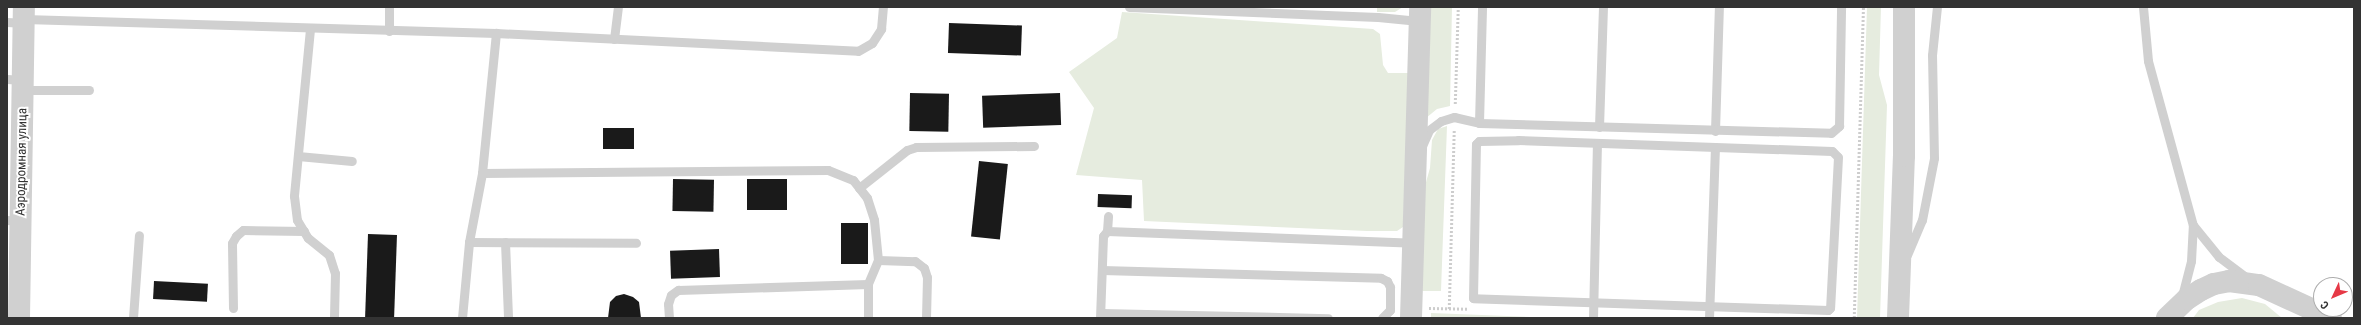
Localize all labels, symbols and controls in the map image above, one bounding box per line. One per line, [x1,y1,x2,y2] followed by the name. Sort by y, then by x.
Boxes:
[13,108,31,216] street label: Аэродромная улица
[2313,277,2353,317] north arrow
[2318,298,2332,312] text: С

